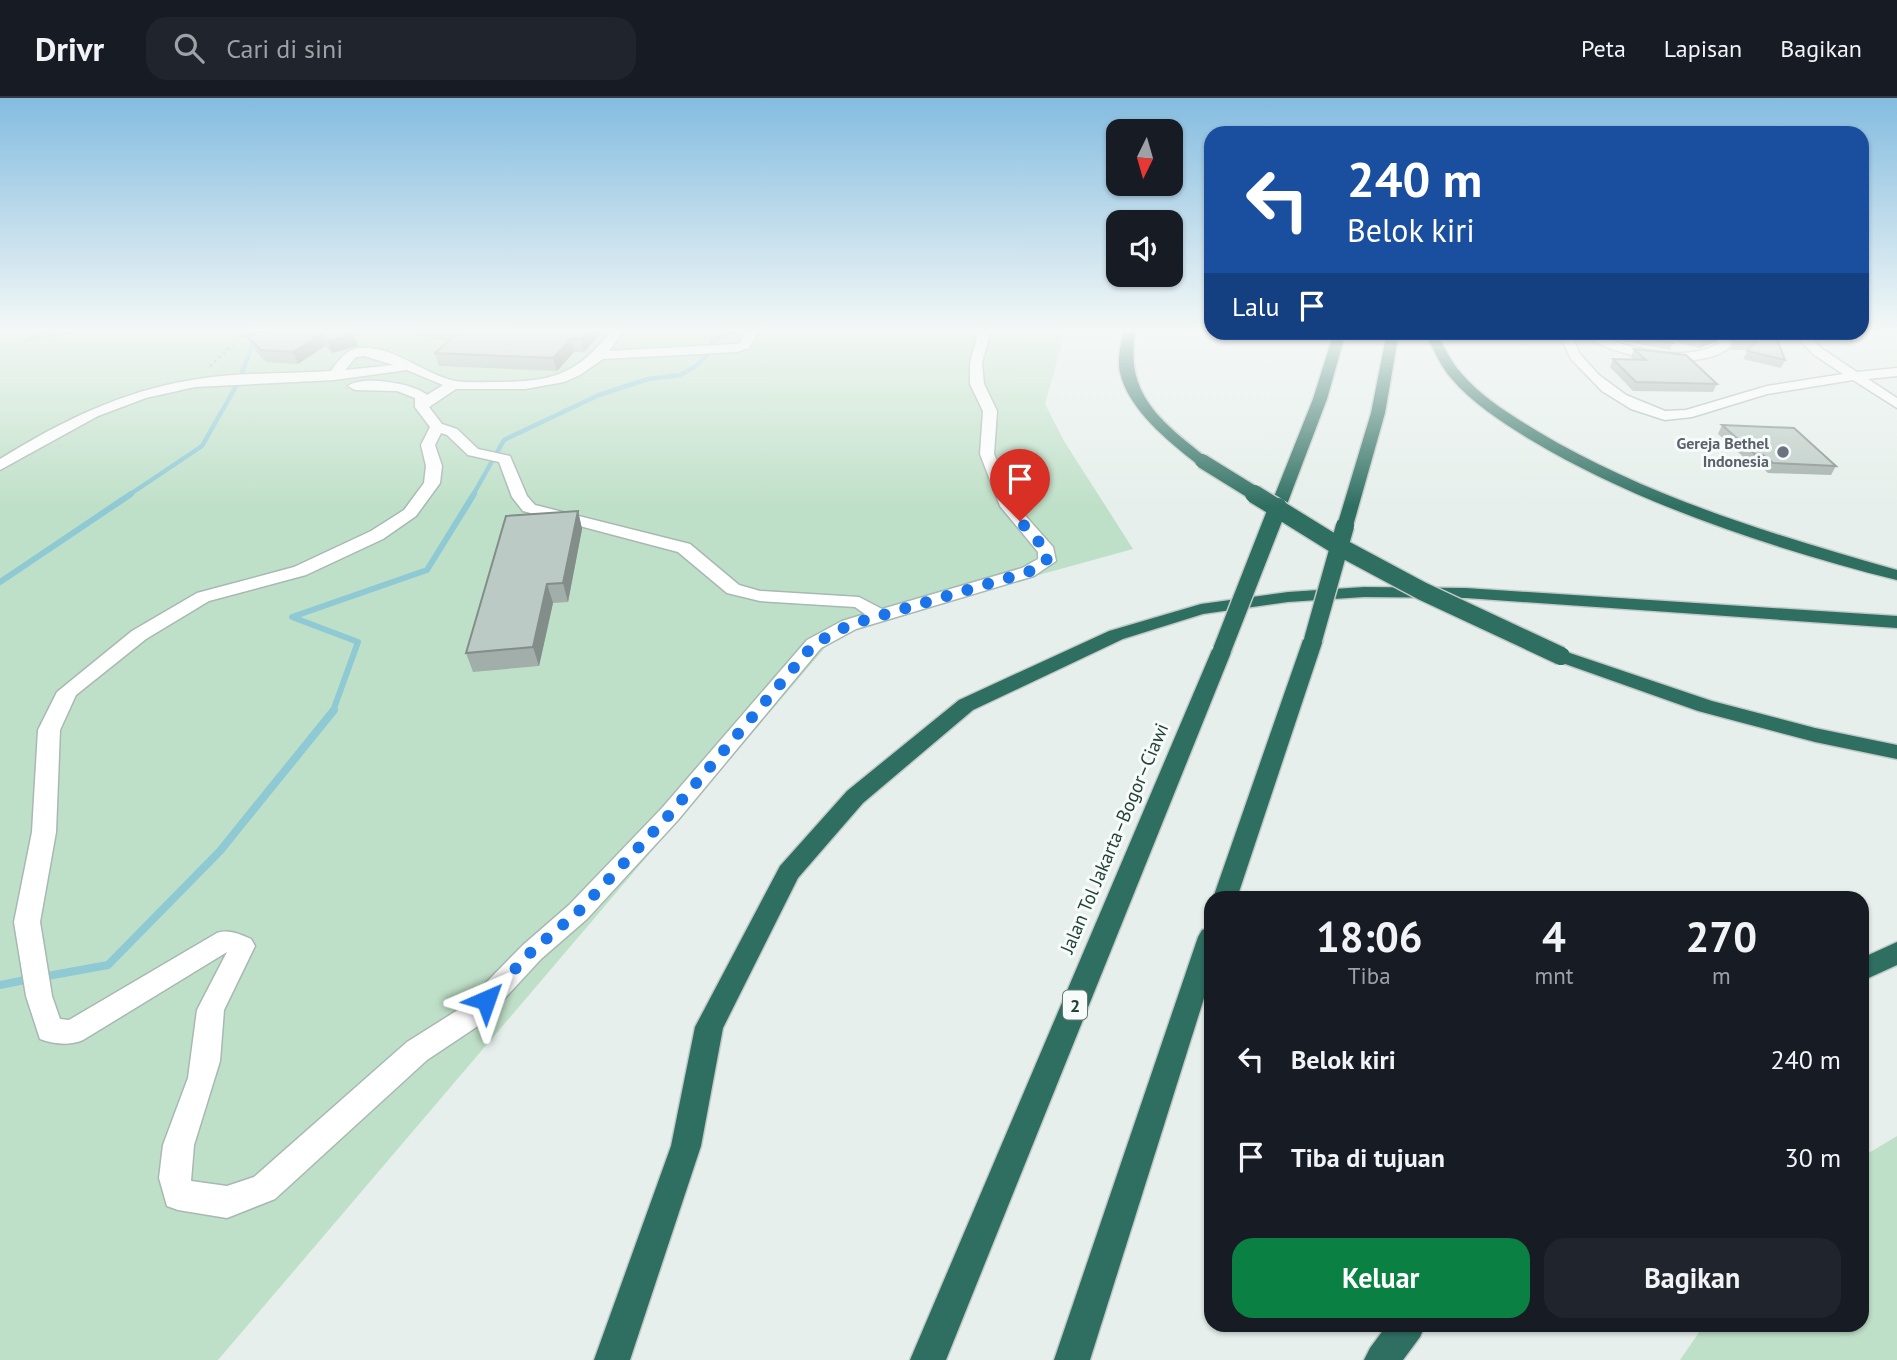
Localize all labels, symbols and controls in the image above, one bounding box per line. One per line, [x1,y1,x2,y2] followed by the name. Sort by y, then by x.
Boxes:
[146,17,636,80] search box
[35,27,104,70] text: Drivr
[170,29,208,67] icon: search
[226,32,343,65] text: Cari di sini
[1581,33,1626,64] text: Peta
[1664,33,1742,64] text: Lapisan
[1780,33,1862,64] text: Bagikan
[1106,119,1183,196] north arrow
[1106,119,1183,287] map controls
[1347,147,1482,211] text: 240 m
[1232,154,1323,245] icon: left
[1347,209,1475,251] text: Belok kiri
[1106,210,1183,287] button: sound
[1293,287,1331,325] icon: arrive
[1232,290,1279,323] text: Lalu
[1676,433,1769,471] place label: Gereja Bethel Indonesia
[1775,444,1791,460] marker: Gereja Bethel Indonesia
[990,449,1050,521] pin
[1001,460,1039,498] icon: arrive
[1054,719,1173,958] street label: Jalan Tol Jakarta–Bogor–Ciawi
[1316,909,1423,964] text: 18:06
[1542,909,1566,964] text: 4
[1686,909,1757,964] text: 270
[1348,961,1391,990] text: Tiba
[1535,961,1574,990] text: mnt
[1712,961,1731,990] text: m
[449,963,523,1037] position arrow
[1063,991,1087,1020] road number: 2
[1232,1040,1270,1078] icon: left
[1291,1043,1396,1076] text: Belok kiri
[1770,1043,1841,1076] text: 240 m
[1232,1138,1270,1176] icon: arrive
[1291,1141,1445,1174] text: Tiba di tujuan
[1785,1141,1841,1174] text: 30 m
[1232,1238,1530,1318] button: Keluar
[1544,1238,1841,1318] button: Bagikan

